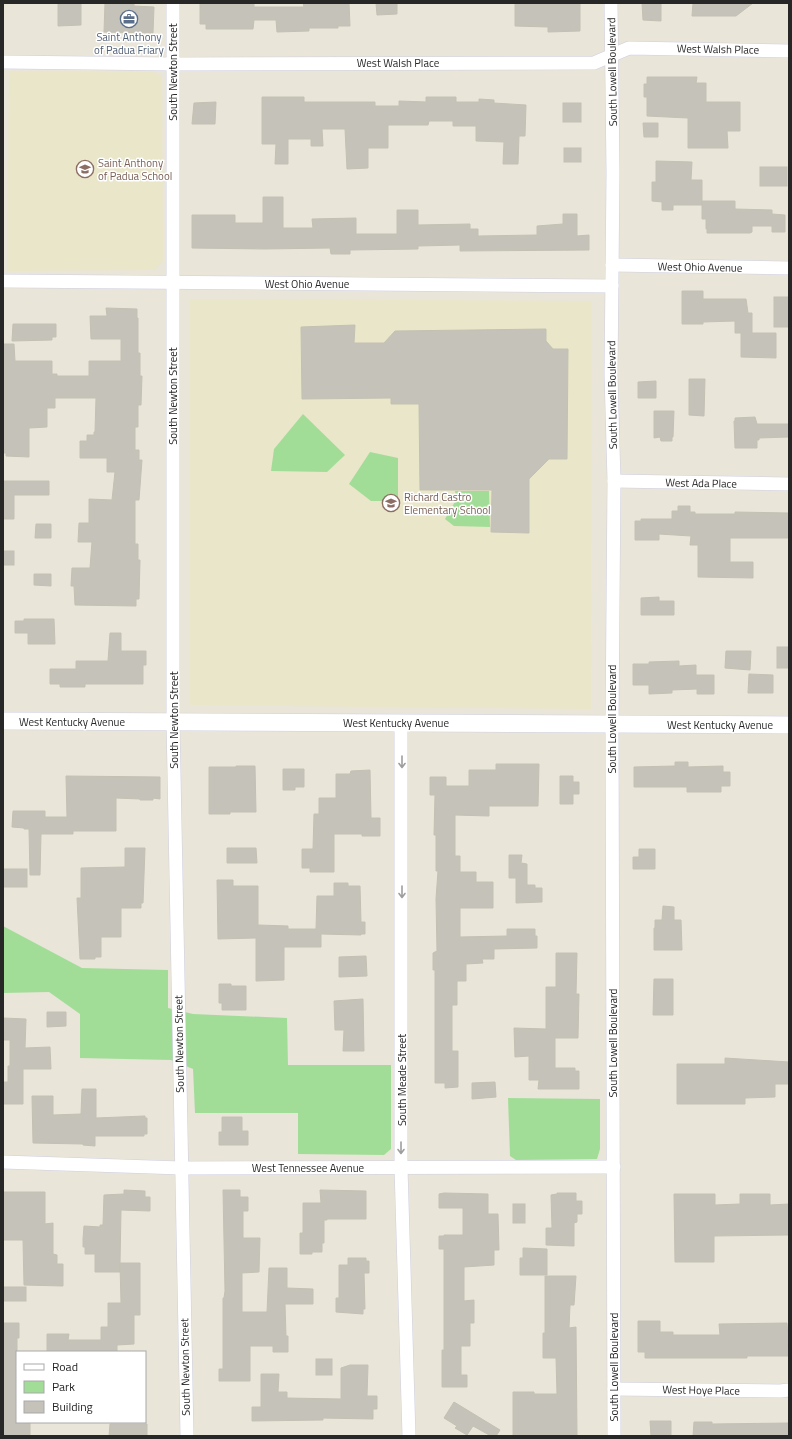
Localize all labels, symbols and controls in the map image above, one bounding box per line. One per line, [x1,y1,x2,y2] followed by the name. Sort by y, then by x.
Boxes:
[119,9,139,29] office icon: Saint Anthony of Padua Friary
[603,17,621,127] street label: South Lowell Boulevard
[165,23,181,121] street label: South Newton Street
[94,29,165,58] place label: Saint Anthony of Padua Friary
[677,40,760,58] street label: West Walsh Place
[357,55,440,71] street label: West Walsh Place
[98,155,172,184] place label: Saint Anthony of Padua School
[75,159,95,179] school or university icon: Saint Anthony of Padua School
[658,258,743,276] street label: West Ohio Avenue
[265,276,350,292] street label: West Ohio Avenue
[603,340,621,450] street label: South Lowell Boulevard
[165,347,181,445] street label: South Newton Street
[665,474,737,492] street label: West Ada Place
[404,489,491,518] place label: Richard Castro Elementary School
[381,493,401,513] school or university icon: Richard Castro Elementary School
[604,664,620,773] street label: South Lowell Boulevard
[166,671,182,769] street label: South Newton Street
[19,714,125,730] street label: West Kentucky Avenue
[343,715,449,731] street label: West Kentucky Avenue
[667,717,773,733] street label: West Kentucky Avenue
[398,755,406,768] one-way arrow
[398,885,406,898] one-way arrow
[605,988,621,1097] street label: South Lowell Boulevard
[170,995,188,1093] street label: South Newton Street
[394,1034,410,1126] street label: South Meade Street
[397,1141,405,1154] one-way arrow
[252,1160,365,1176] street label: West Tennessee Avenue
[606,1312,622,1421] street label: South Lowell Boulevard
[176,1318,194,1416] street label: South Newton Street
[16,1351,146,1423] legend
[52,1357,78,1376] text: Road
[52,1377,75,1396] text: Park
[662,1381,740,1399] street label: West Hoye Place
[52,1397,93,1416] text: Building

